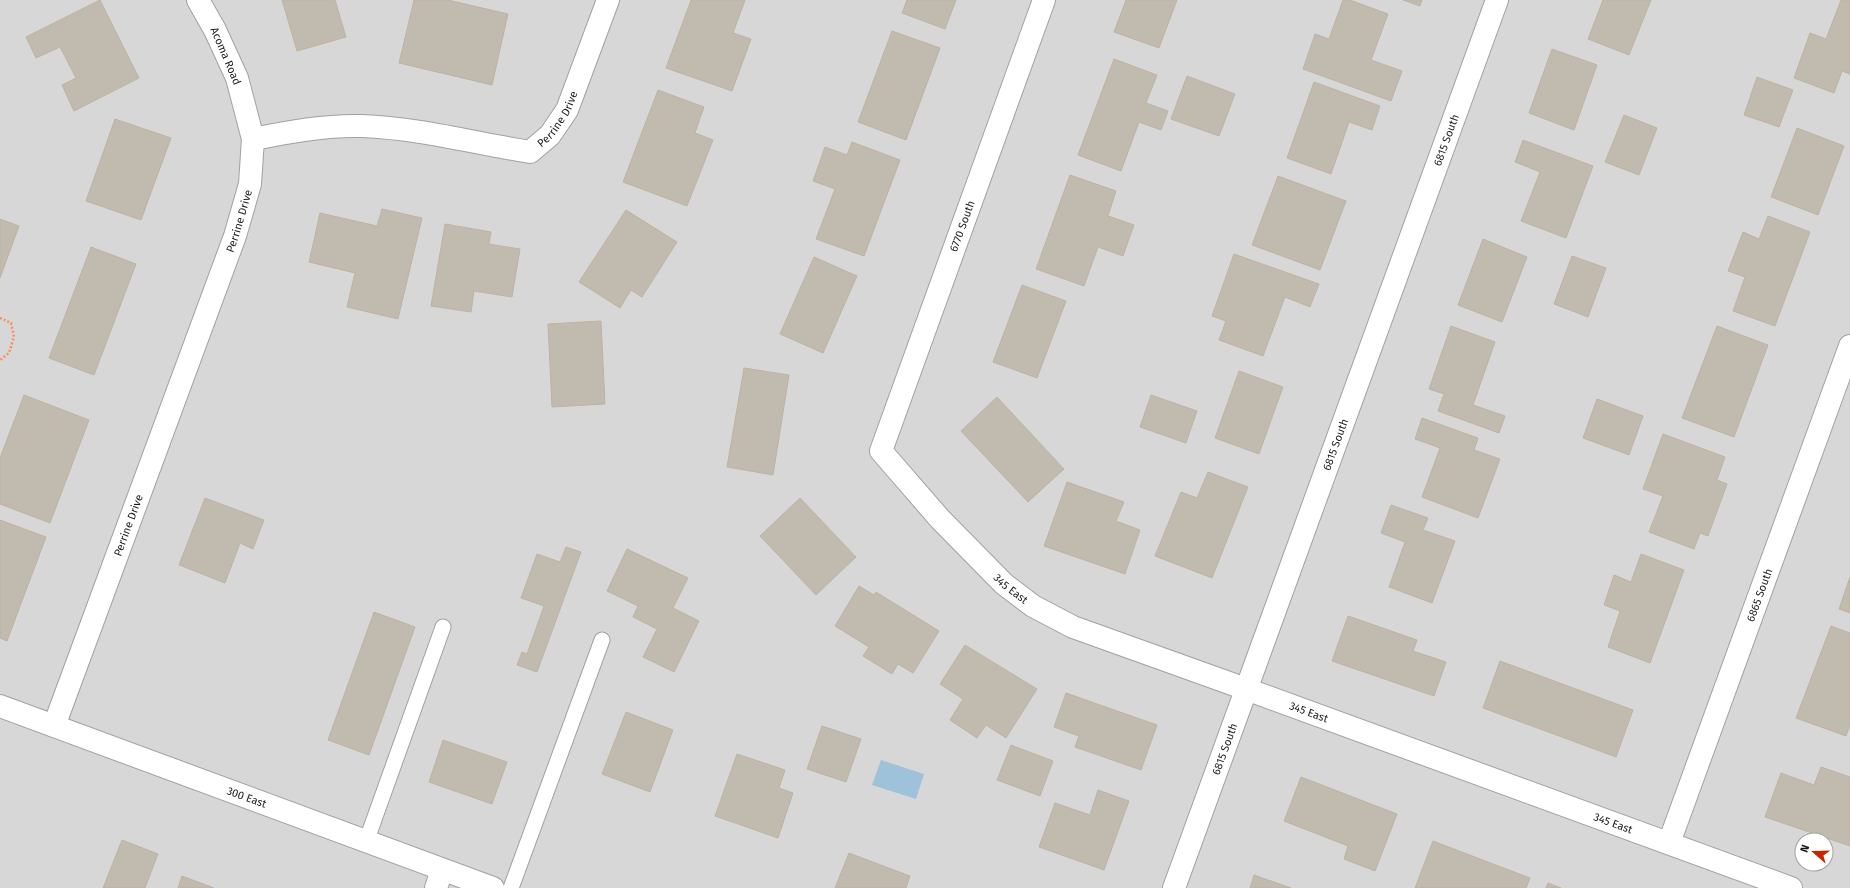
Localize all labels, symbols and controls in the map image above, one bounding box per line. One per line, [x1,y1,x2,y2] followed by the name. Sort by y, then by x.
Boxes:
[208,25,244,87] street label: Acoma Road
[535,89,580,150] street label: Perrine Drive
[1431,112,1462,168] street label: 6815 South
[224,188,255,254] street label: Perrine Drive
[947,199,978,254] street label: 6770 South
[1320,417,1351,472] street label: 6815 South
[111,493,146,558] street label: Perrine Drive
[1744,567,1775,623] street label: 6865 South
[991,571,1030,607] street label: 345 East
[1287,699,1330,725] street label: 345 East
[1210,721,1240,777] street label: 6815 South
[225,784,268,811] street label: 300 East
[1592,810,1634,837] street label: 345 East
[1794,832,1834,872] north arrow
[1798,843,1812,854] text: N

